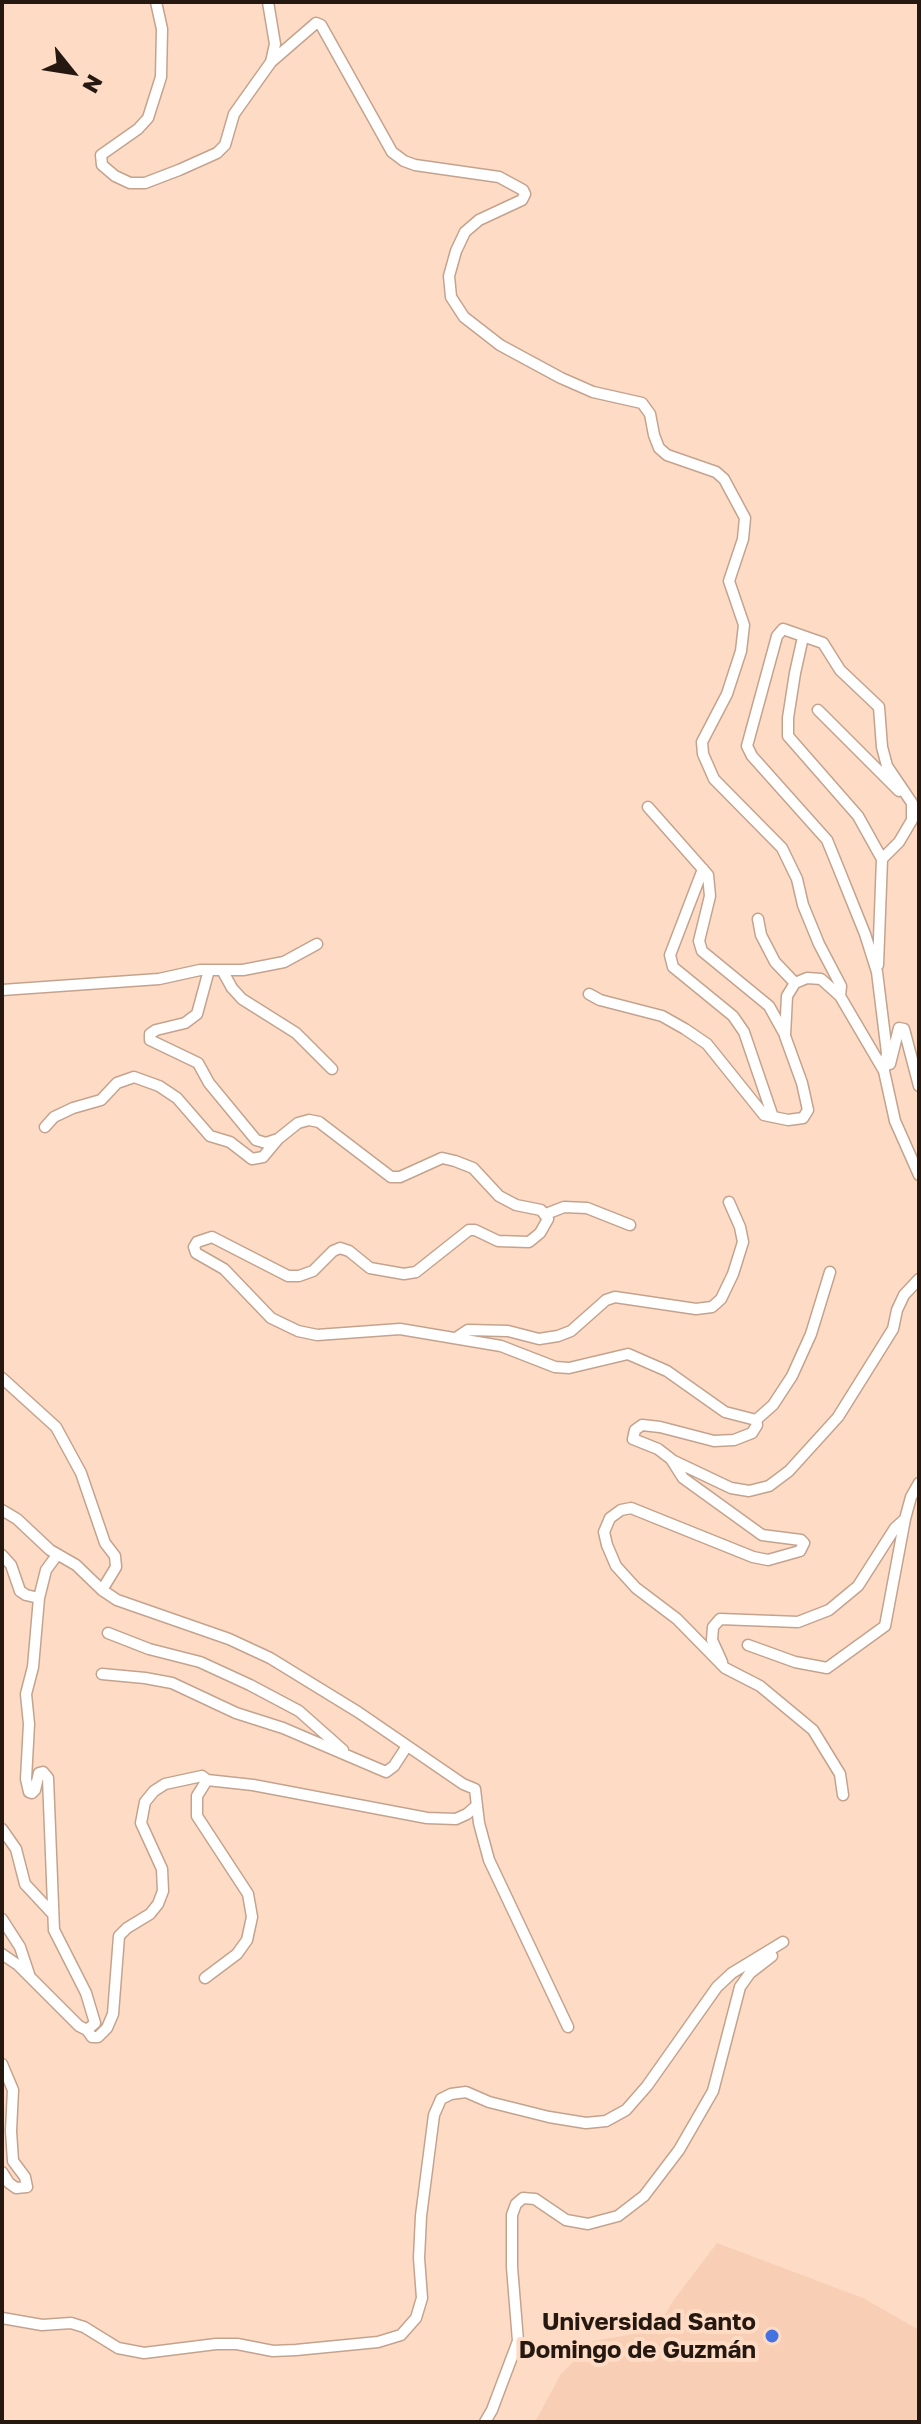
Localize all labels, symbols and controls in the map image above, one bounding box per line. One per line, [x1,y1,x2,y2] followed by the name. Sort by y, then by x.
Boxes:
[32,32,112,112] north arrow
[77,70,109,98] text: N
[519,2308,756,2364] place label: Universidad Santo Domingo de Guzmán
[763,2327,781,2345] marker: Universidad Santo Domingo de Guzmán

